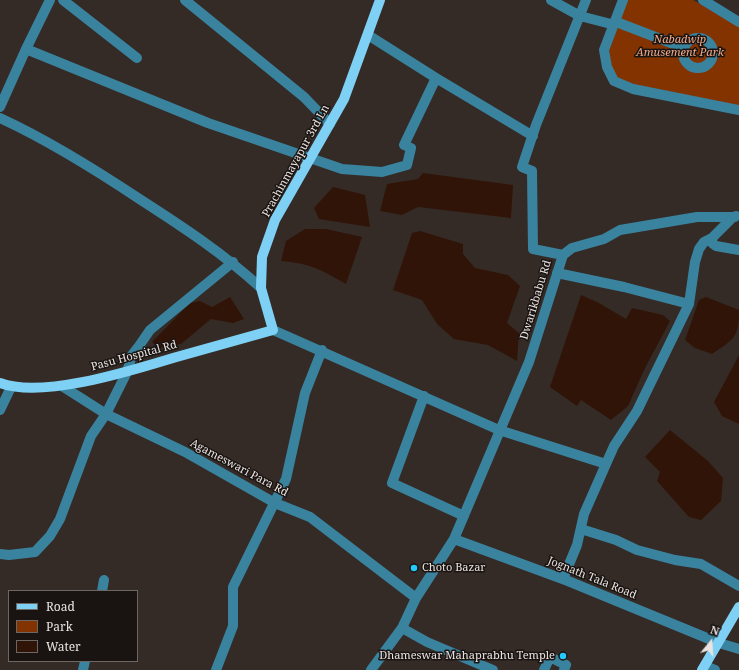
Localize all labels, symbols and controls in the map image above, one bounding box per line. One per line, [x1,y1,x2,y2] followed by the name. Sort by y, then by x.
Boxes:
[636,33,724,59] park label: Nabadwip Amusement Park
[260,103,332,219] street label: Prachinmayapur 3rd Ln
[518,259,554,341] street label: Dwarikbabu Rd
[90,338,178,374] street label: Pasu Hospital Rd
[188,437,290,499] street label: Agameswari Para Rd
[546,554,638,602] street label: Jognath Tala Road
[422,561,486,575] place label: Choto Bazar
[409,563,419,573] marker: Choto Bazar
[8,590,138,662] legend
[46,598,75,615] text: Road
[46,618,73,635] text: Park
[691,622,731,662] north arrow
[708,622,721,639] text: N
[46,638,81,655] text: Water
[379,649,555,663] place label: Dhameswar Mahaprabhu Temple
[558,651,568,661] marker: Dhameswar Mahaprabhu Temple

